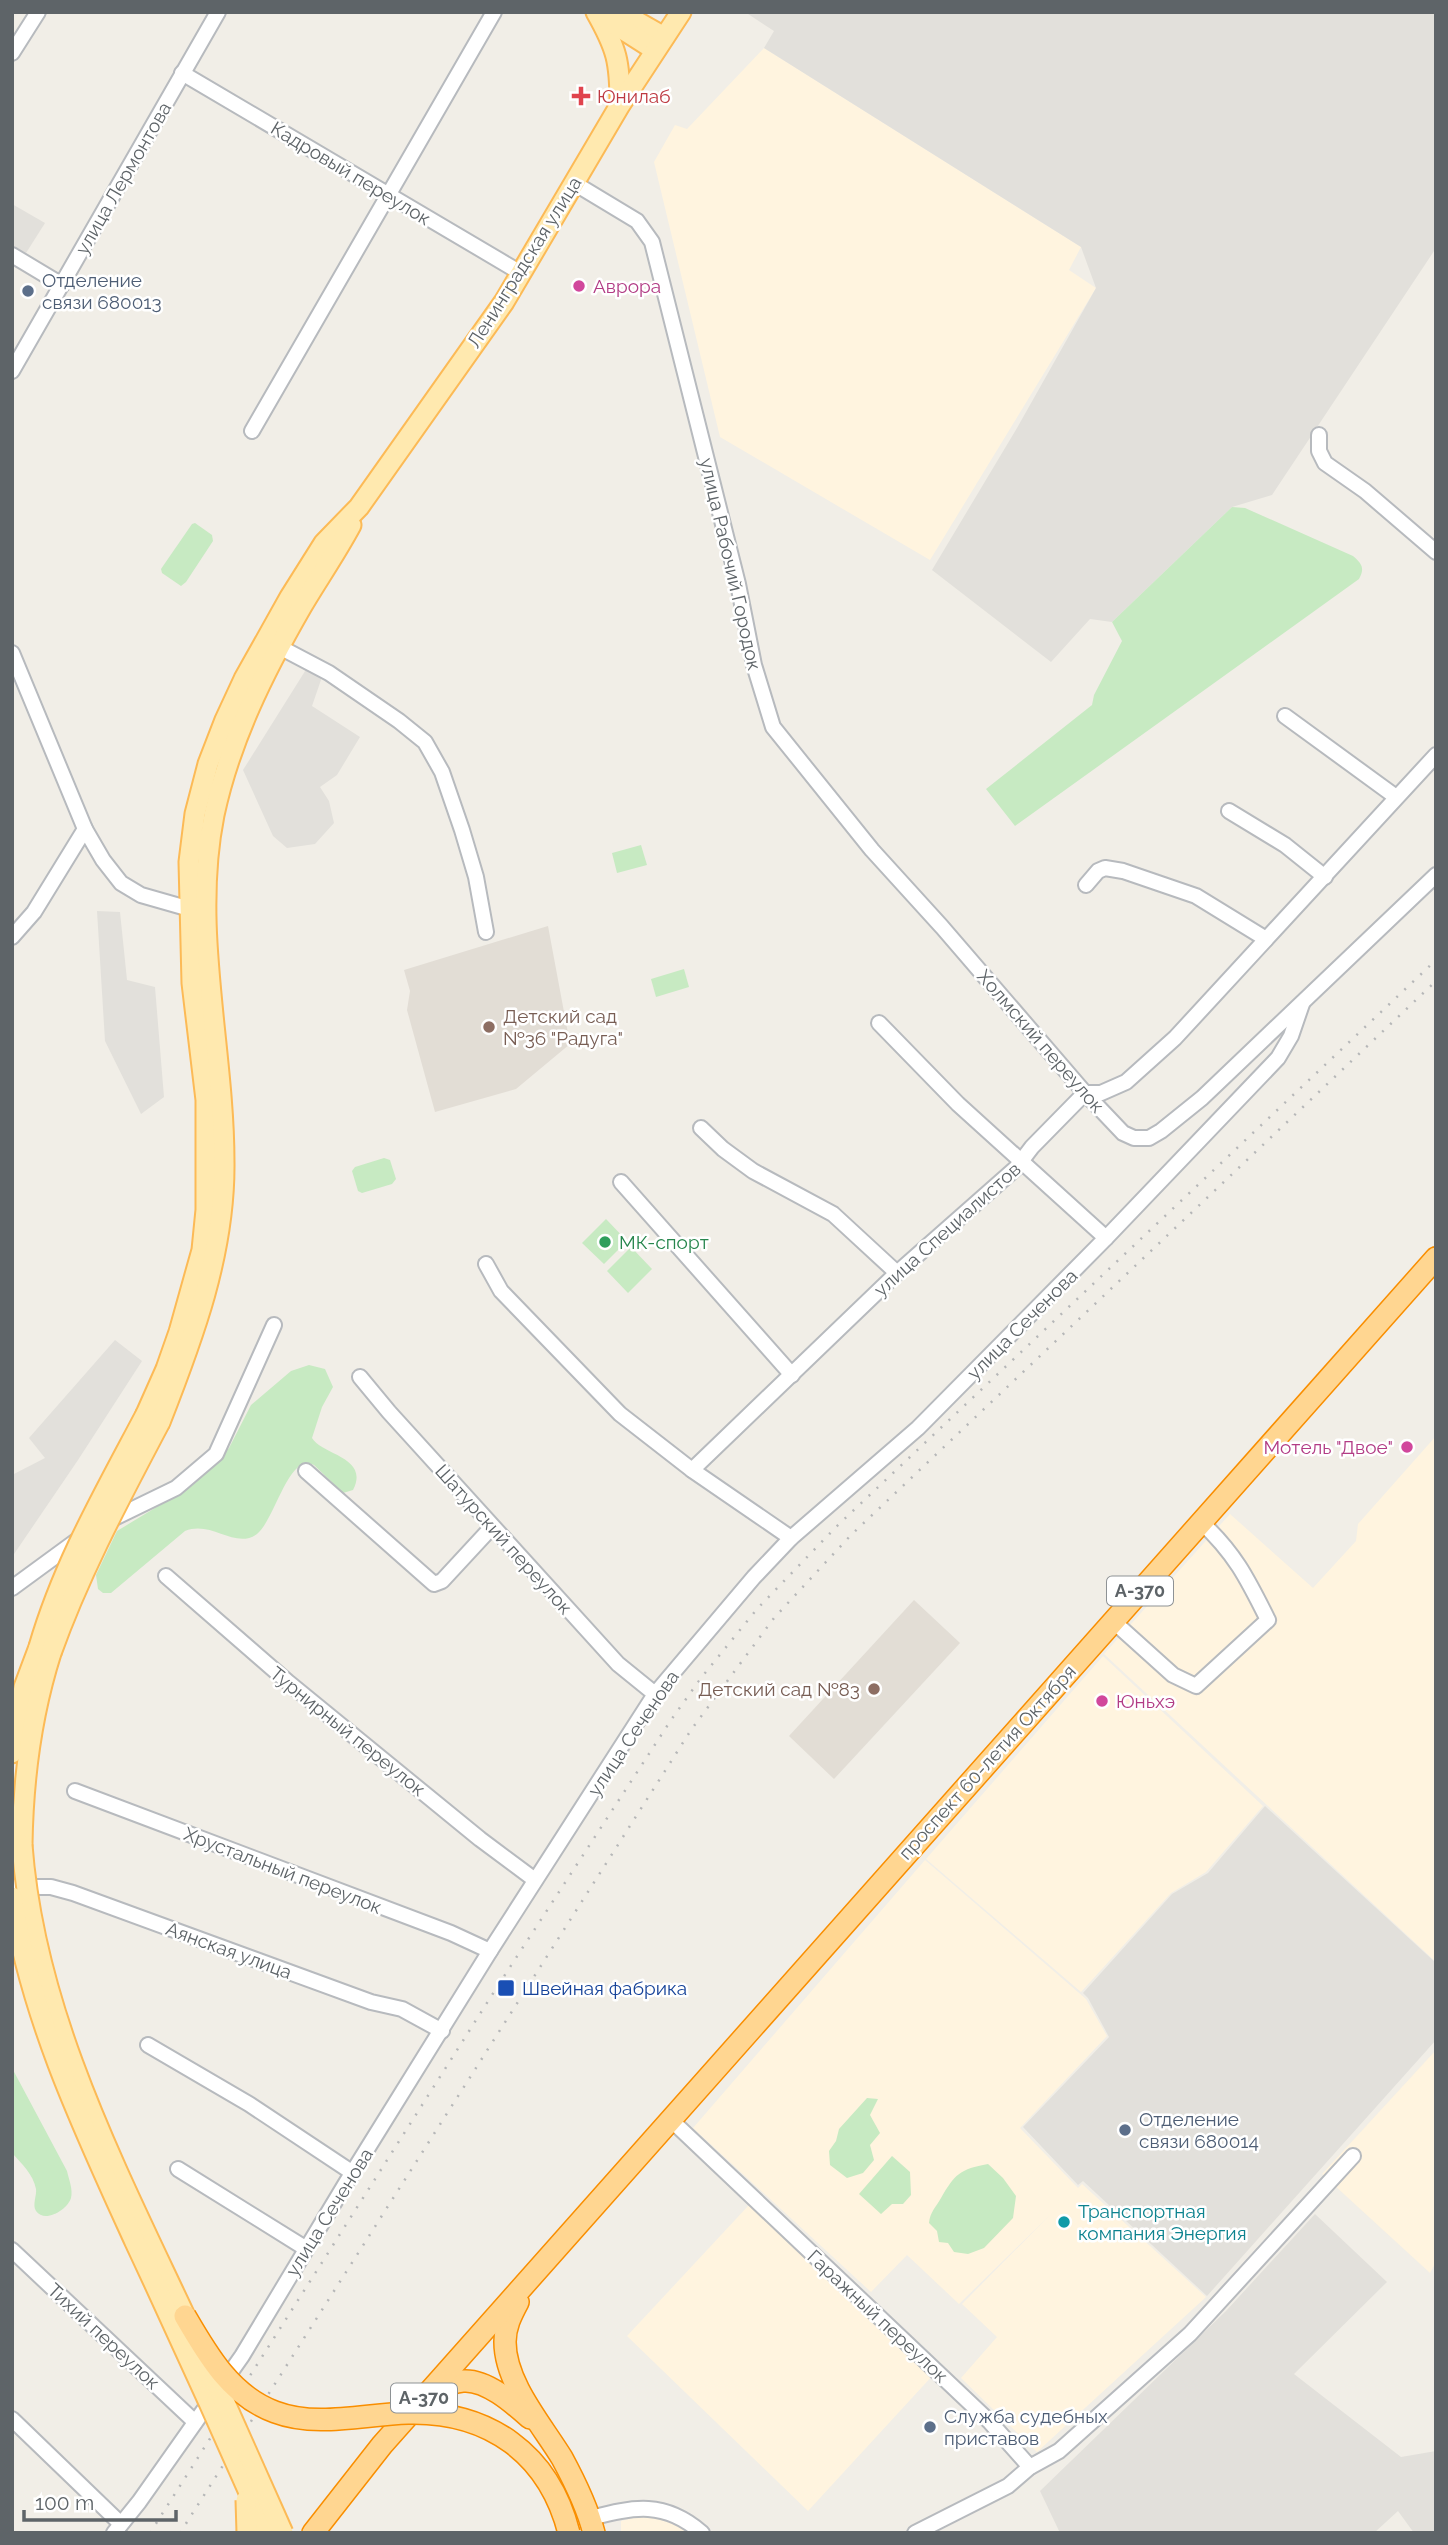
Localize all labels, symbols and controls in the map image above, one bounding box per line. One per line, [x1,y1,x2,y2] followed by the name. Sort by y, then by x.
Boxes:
[597,85,671,107] place label: Юнилаб
[571,86,591,106] marker: Юнилаб
[71,98,175,258] street label: улица Лермонтова
[267,117,435,229] street label: Кадровый переулок
[462,172,586,352] street label: Ленинградская улица
[42,269,162,313] place label: Отделение связи 680013
[593,275,661,297] place label: Аврора
[571,278,587,294] marker: Аврора
[20,283,36,299] marker: Отделение связи 680013
[696,456,766,672] street label: улица Рабочий Городок
[973,965,1109,1117] street label: Холмский переулок
[503,1005,623,1049] place label: Детский сад №36 "Радуга"
[481,1019,497,1035] marker: Детский сад №36 "Радуга"
[869,1157,1025,1301] street label: улица Специалистов
[619,1231,709,1253] place label: МК-спорт
[597,1234,613,1250] marker: МК-спорт
[962,1264,1082,1384] street label: улица Сеченова
[1264,1436,1393,1458] place label: Мотель "Двое"
[1399,1439,1415,1455] marker: Мотель "Двое"
[431,1460,577,1618] street label: Шатурский переулок
[1107,1576,1173,1606] road number: А-370
[894,1660,1080,1864] street label: проспект 60-летия Октября
[266,1662,430,1800] street label: Турнирный переулок
[583,1666,683,1800] street label: улица Сеченова
[698,1678,860,1700] place label: Детский сад №83
[866,1681,882,1697] marker: Детский сад №83
[1116,1690,1175,1712] place label: Юньхэ
[1094,1693,1110,1709] marker: Юньхэ
[181,1822,385,1918] street label: Хрустальный переулок
[163,1917,295,1983] street label: Аянская улица
[522,1977,687,1999] place label: Швейная фабрика
[496,1978,516,1998] marker: Швейная фабрика
[1139,2108,1259,2152] place label: Отделение связи 680014
[1117,2122,1133,2138] marker: Отделение связи 680014
[281,2144,377,2280] street label: улица Сеченова
[1078,2200,1246,2244] place label: Транспортная компания Энергия
[1056,2214,1072,2230] marker: Транспортная компания Энергия
[803,2245,953,2387] street label: Гаражный переулок
[43,2279,165,2394] street label: Тихий переулок
[391,2384,457,2412] road number: А-370
[944,2405,1108,2449] place label: Служба судебных приставов
[922,2419,938,2435] marker: Служба судебных приставов
[24,2478,177,2522] scale bar
[35,2490,94,2515] text: 100 m

